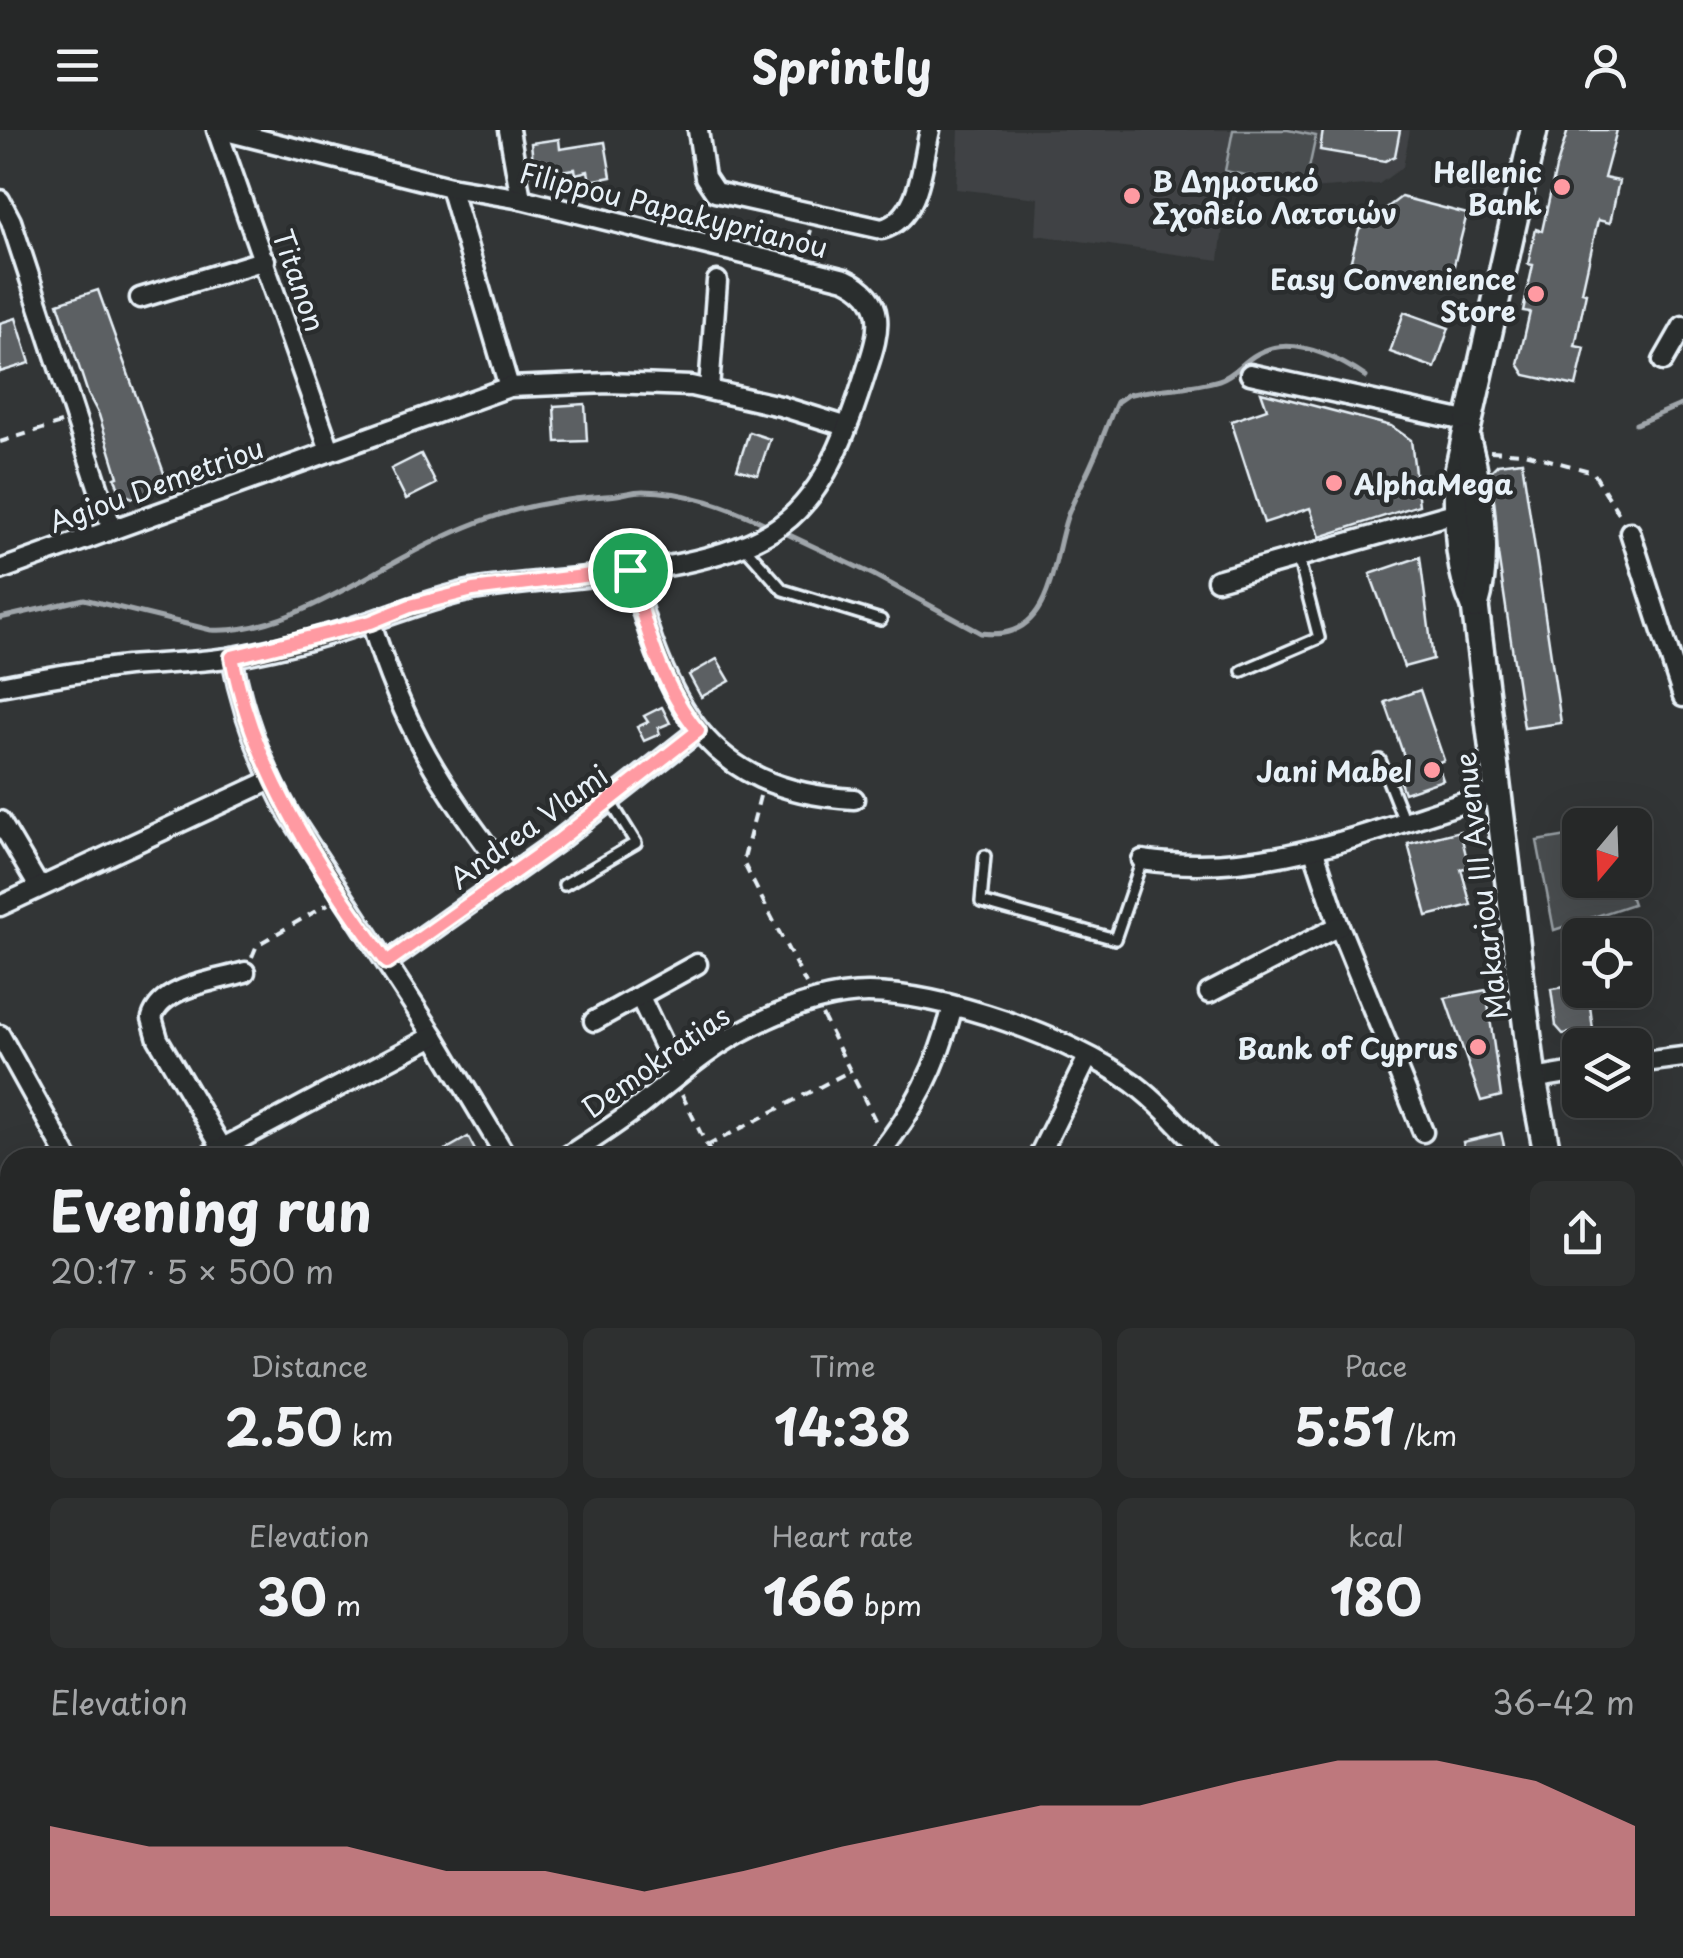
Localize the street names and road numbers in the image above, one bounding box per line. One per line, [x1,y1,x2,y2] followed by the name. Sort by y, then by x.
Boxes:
[515,150,833,268] street label: Filippou Papakyprianou
[262,223,338,337] street label: Titanon
[43,425,269,543] street label: Agiou Demetriou
[1442,750,1518,1022] street label: Makariou III Avenue
[440,754,616,898] street label: Andrea Vlami
[572,994,738,1128] street label: Demokratias

